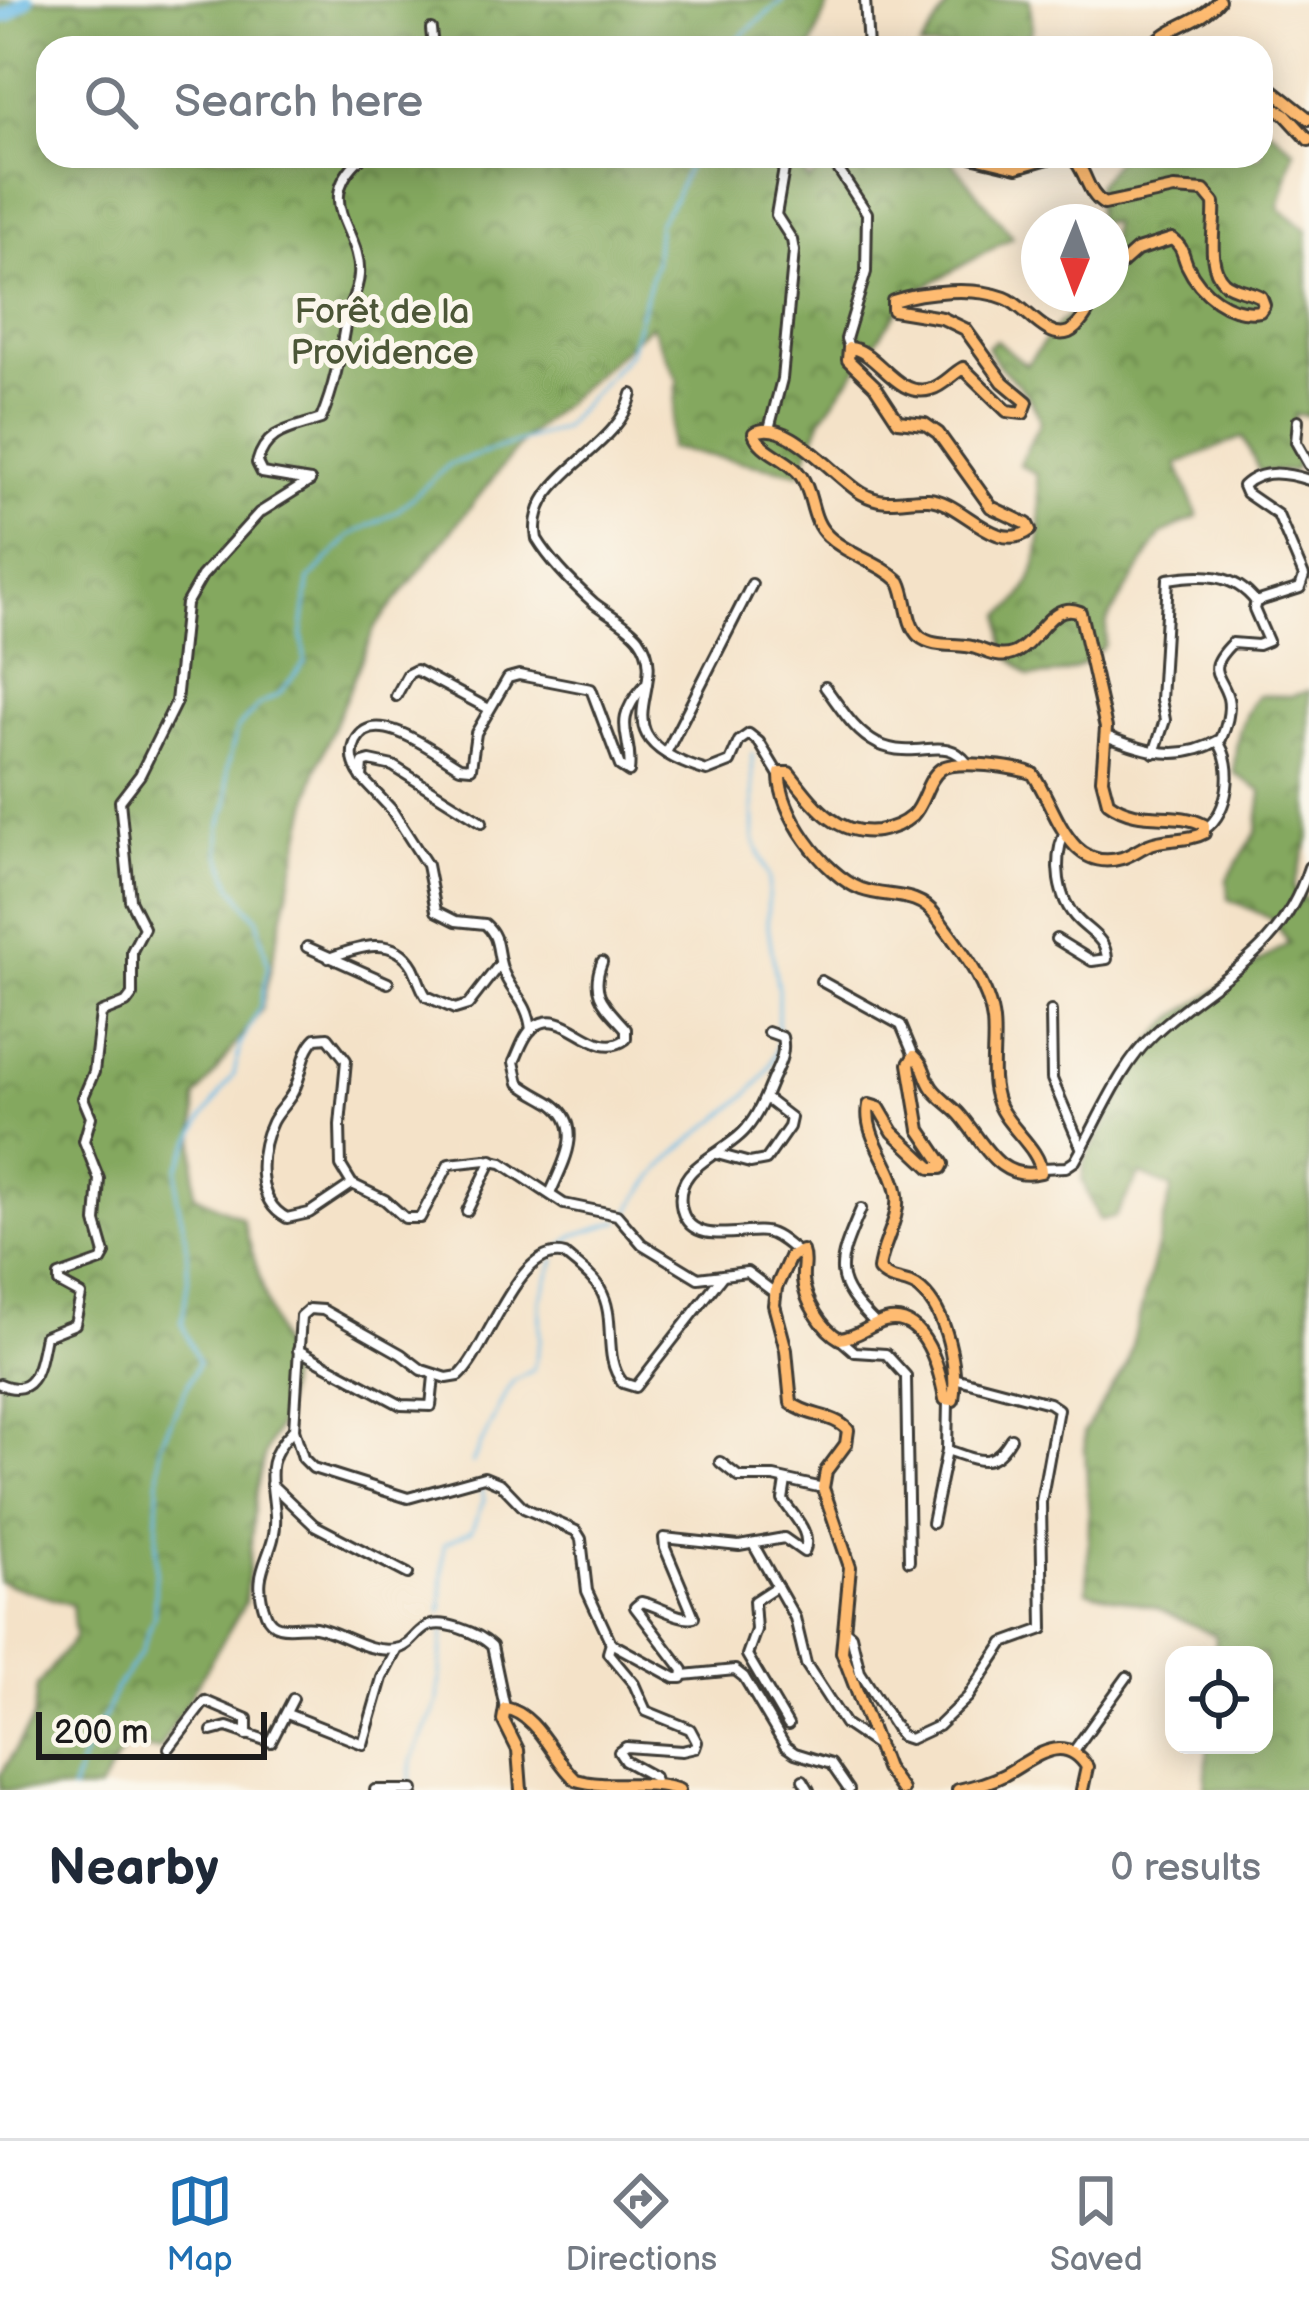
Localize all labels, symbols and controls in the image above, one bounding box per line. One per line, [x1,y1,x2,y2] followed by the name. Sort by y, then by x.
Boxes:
[36,36,1273,168] search box
[78,69,144,135] icon: search
[174,75,423,130] text: Search here
[1021,204,1129,312] north arrow
[290,291,474,375] park label: Forêt de la Providence
[1165,1646,1273,1754] map controls
[1165,1646,1273,1754] button: locate
[36,1706,267,1759] scale bar
[54,1713,148,1753] text: 200 m
[48,1838,219,1899] text: Nearby
[1110,1845,1261,1892] text: 0 results
[166,2168,233,2280] tab: Map
[565,2168,717,2280] tab: Directions
[1050,2168,1143,2280] tab: Saved

